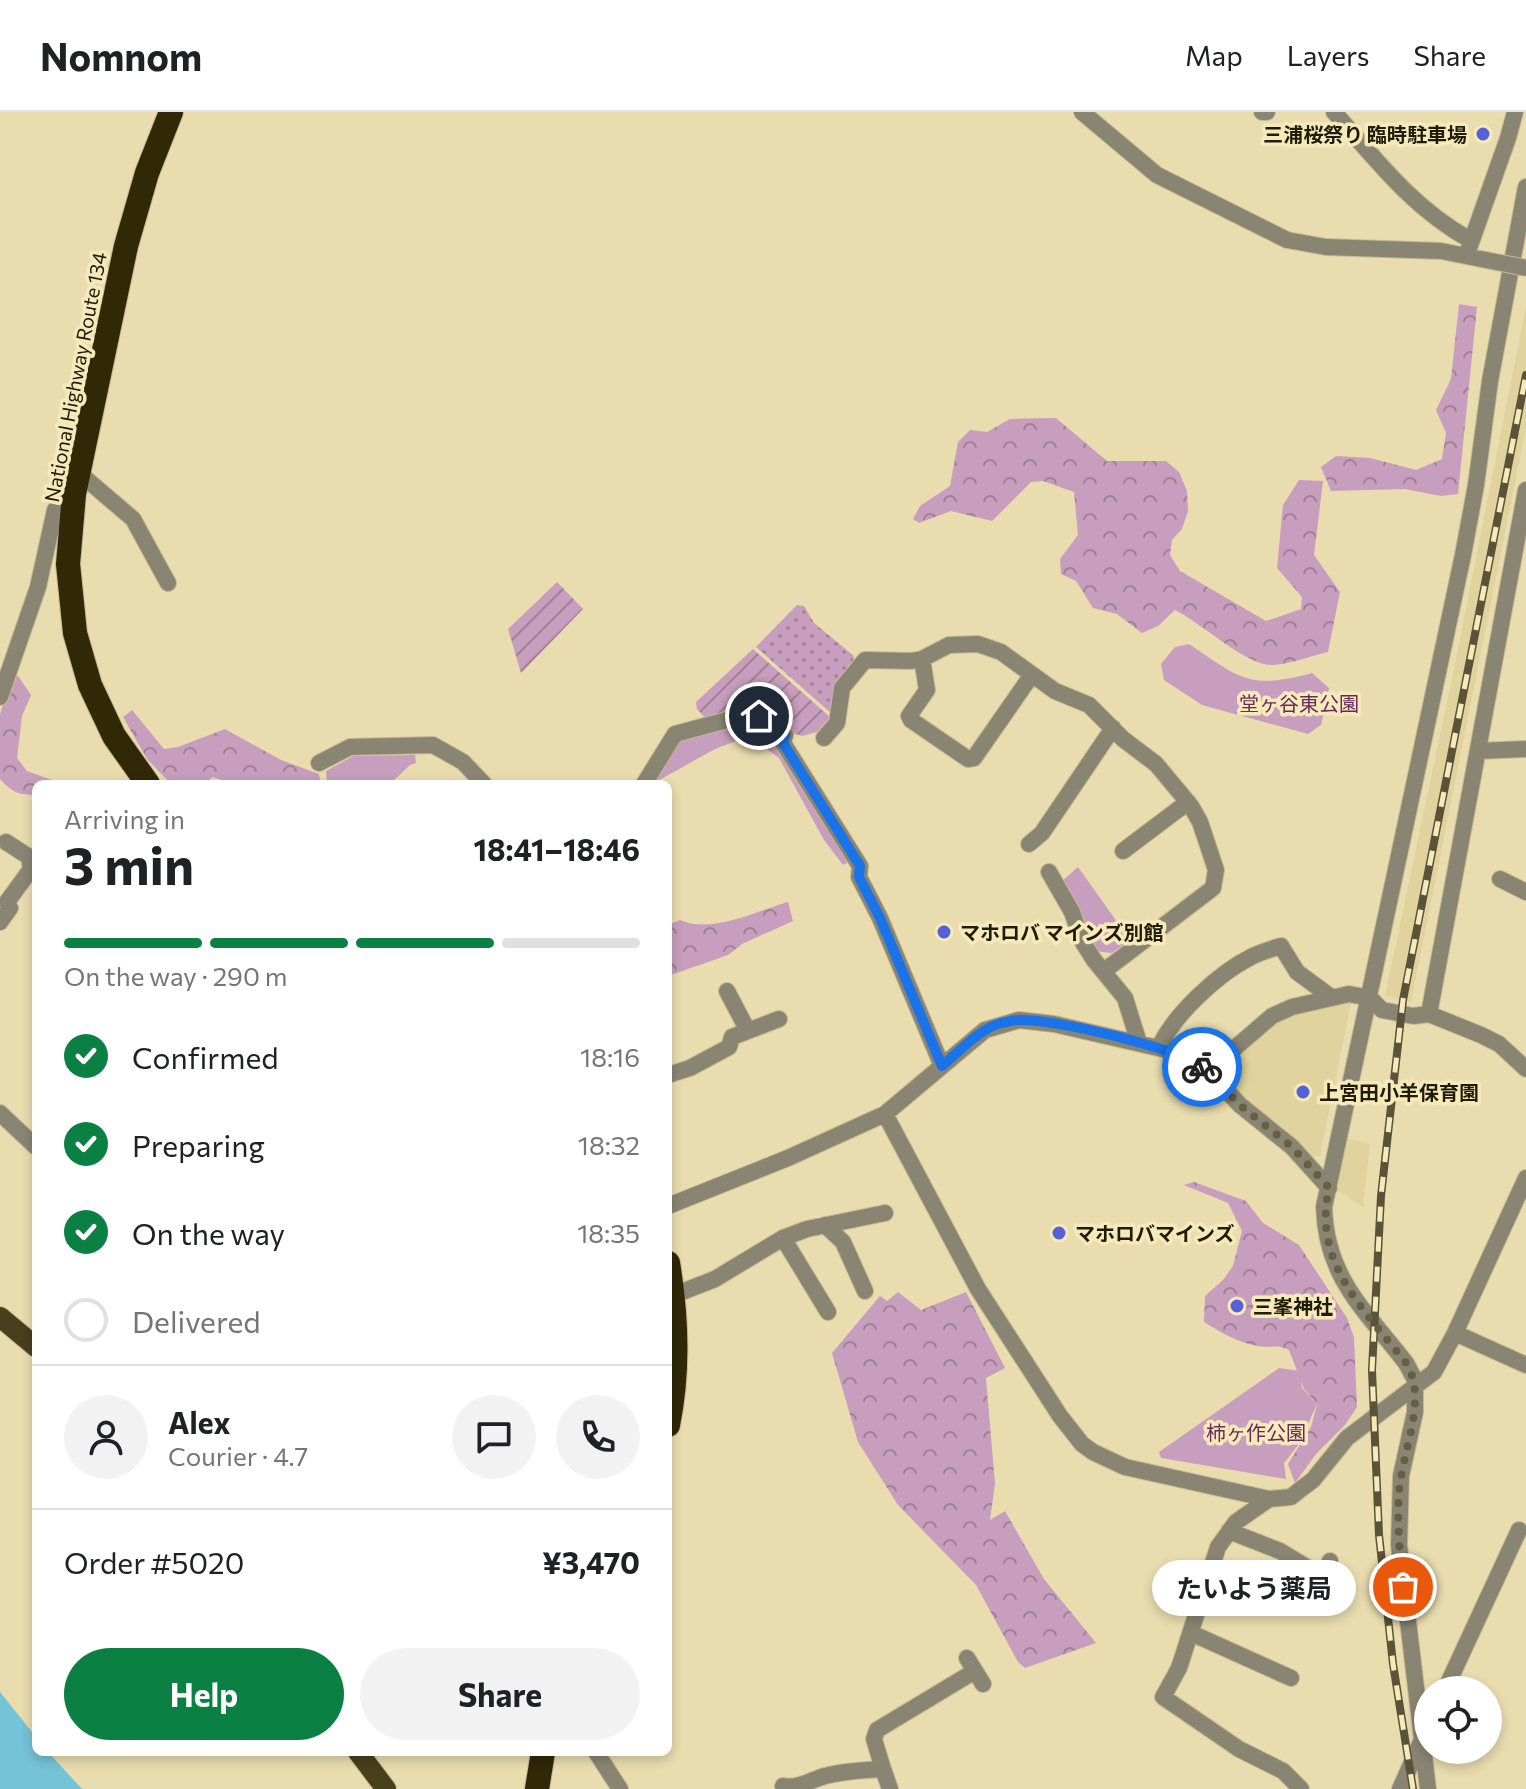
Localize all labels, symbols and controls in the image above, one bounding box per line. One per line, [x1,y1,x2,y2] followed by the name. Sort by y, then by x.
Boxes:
[40,32,202,79] text: Nomnom
[1185,38,1243,72] text: Map
[1287,38,1369,72] text: Layers
[1413,38,1486,72] text: Share
[1263,122,1467,146] place label: 三浦桜祭り 臨時駐車場
[1474,125,1492,143] marker: 三浦桜祭り 臨時駐車場
[39,250,111,504] street label: National Highway Route 134
[725,682,793,750] pin
[1239,691,1359,715] park label: 堂ヶ谷東公園
[737,694,781,738] icon: home
[64,803,185,834] text: Arriving in
[473,830,640,867] text: 18:41–18:46
[64,832,194,896] text: 3 min
[960,920,1163,944] place label: マホロバ マインズ別館
[935,923,953,941] marker: マホロバ マインズ別館
[64,960,288,991] text: On the way · 290 m
[1162,1027,1242,1107] courier
[64,1034,108,1078] icon: check
[132,1038,279,1075] text: Confirmed
[580,1041,640,1072] text: 18:16
[1180,1045,1224,1089] icon: bike
[1319,1080,1479,1104] place label: 上宮田小羊保育園
[1294,1083,1312,1101] marker: 上宮田小羊保育園
[64,1122,108,1166] icon: check
[132,1126,265,1163] text: Preparing
[578,1129,640,1160] text: 18:32
[64,1210,108,1254] icon: check
[132,1214,285,1251] text: On the way
[577,1217,640,1248] text: 18:35
[1075,1221,1235,1245] place label: マホロバマインズ
[1050,1224,1068,1242] marker: マホロバマインズ
[1253,1294,1333,1318] place label: 三峯神社
[1228,1297,1246,1315] marker: 三峯神社
[132,1302,261,1339] text: Delivered
[64,1395,148,1479] button: person
[452,1395,536,1479] button: chat
[556,1395,640,1479] button: phone
[168,1403,231,1440] text: Alex
[1206,1420,1306,1444] park label: 柿ヶ作公園
[168,1440,308,1471] text: Courier · 4.7
[64,1543,244,1580] text: Order #5020
[542,1543,640,1580] text: ¥3,470
[1369,1553,1437,1621] pin
[1151,1559,1355,1615] callout: たいよう薬局
[1381,1565,1425,1609] icon: bag
[1176,1572,1332,1603] text: たいよう薬局
[64,1648,344,1740] button: Help
[360,1648,640,1740] button: Share
[1414,1676,1502,1764] map controls
[1414,1676,1502,1764] button: locate

